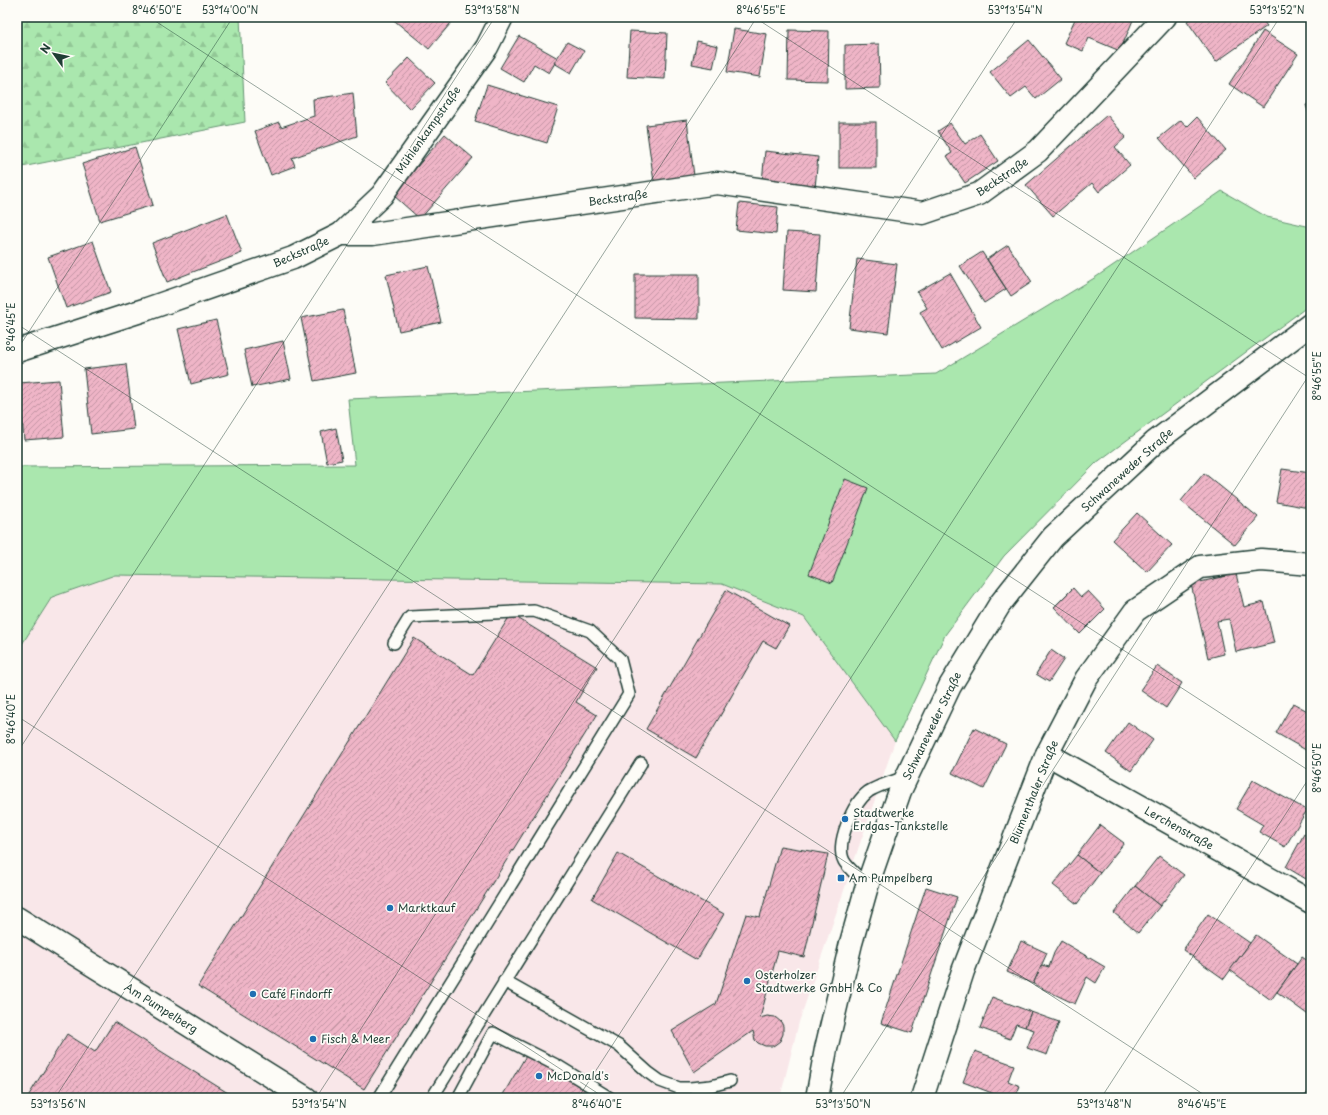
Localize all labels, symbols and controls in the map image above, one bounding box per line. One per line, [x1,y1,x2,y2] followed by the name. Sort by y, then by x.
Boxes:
[132,2,182,17] text: 8°46'50"E
[202,2,259,17] text: 53°14'00"N
[465,2,520,17] text: 53°13'58"N
[736,2,786,17] text: 8°46'55"E
[987,2,1043,17] text: 53°13'54"N
[1249,2,1305,17] text: 53°13'52"N
[34,34,74,74] north arrow
[36,40,55,57] text: N
[391,82,464,177] street label: Mühlenkampstraße
[972,153,1031,200] street label: Beckstraße
[587,185,649,210] street label: Beckstraße
[270,232,332,271] street label: Beckstraße
[3,302,18,352] text: 8°46'45"E
[1309,351,1324,401] text: 8°46'55"E
[1077,424,1177,516] street label: Schwaneweder Straße
[898,669,965,783] street label: Schwaneweder Straße
[3,694,18,744] text: 8°46'40"E
[1005,737,1062,846] street label: Blumenthaler Straße
[1309,743,1324,793] text: 8°46'50"E
[1142,802,1217,854] street label: Lerchenstraße
[853,804,948,834] place label: Stadtwerke Erdgas-Tankstelle
[840,814,850,824] marker: Stadtwerke Erdgas-Tankstelle
[849,869,933,886] place label: Am Pumpelberg
[836,873,846,883] marker: Am Pumpelberg
[398,899,457,916] place label: Marktkauf
[385,903,395,913] marker: Marktkauf
[755,966,882,996] place label: Osterholzer Stadtwerke GmbH & Co
[742,976,752,986] marker: Osterholzer Stadtwerke GmbH & Co
[121,978,201,1037] street label: Am Pumpelberg
[261,985,334,1002] place label: Café Findorff
[248,989,258,999] marker: Café Findorff
[321,1030,391,1047] place label: Fisch & Meer
[308,1034,318,1044] marker: Fisch & Meer
[547,1067,609,1084] place label: McDonald's
[534,1071,544,1081] marker: McDonald's
[30,1096,86,1111] text: 53°13'56"N
[291,1096,347,1111] text: 53°13'54"N
[572,1096,622,1111] text: 8°46'40"E
[815,1096,871,1111] text: 53°13'50"N
[1076,1096,1132,1111] text: 53°13'48"N
[1177,1096,1227,1111] text: 8°46'45"E

